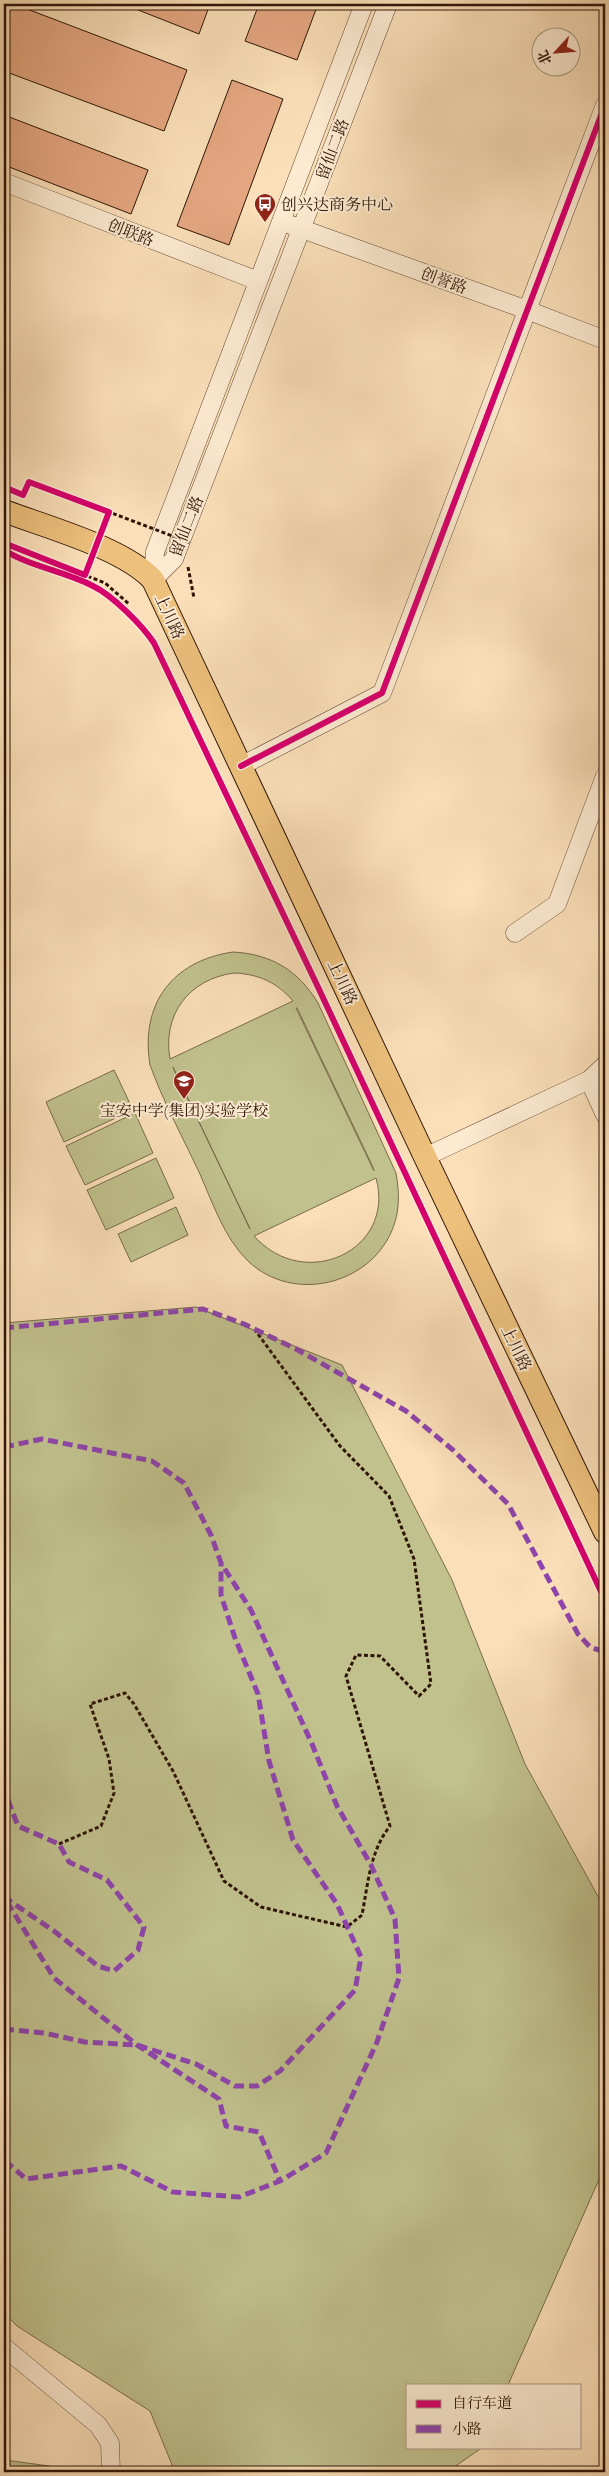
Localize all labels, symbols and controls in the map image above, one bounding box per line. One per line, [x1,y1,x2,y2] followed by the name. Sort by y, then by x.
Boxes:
[532,28,582,78] north arrow
[534,47,555,67] text: 北
[312,116,354,183] street label: 留仙二路
[253,192,277,223] bus stop icon: 创兴达商务中心
[281,195,393,215] place label: 创兴达商务中心
[105,215,157,251] street label: 创联路
[418,263,470,299] street label: 创誉路
[166,493,208,560] street label: 留仙二路
[150,590,188,642] street label: 上川路
[323,956,361,1008] street label: 上川路
[172,1069,196,1100] school or university icon: 宝安中学(集团)实验学校
[100,1101,268,1121] place label: 宝安中学(集团)实验学校
[497,1322,536,1374] street label: 上川路
[406,2384,582,2448] legend
[452,2394,512,2413] text: 自行车道
[452,2420,482,2439] text: 小路

